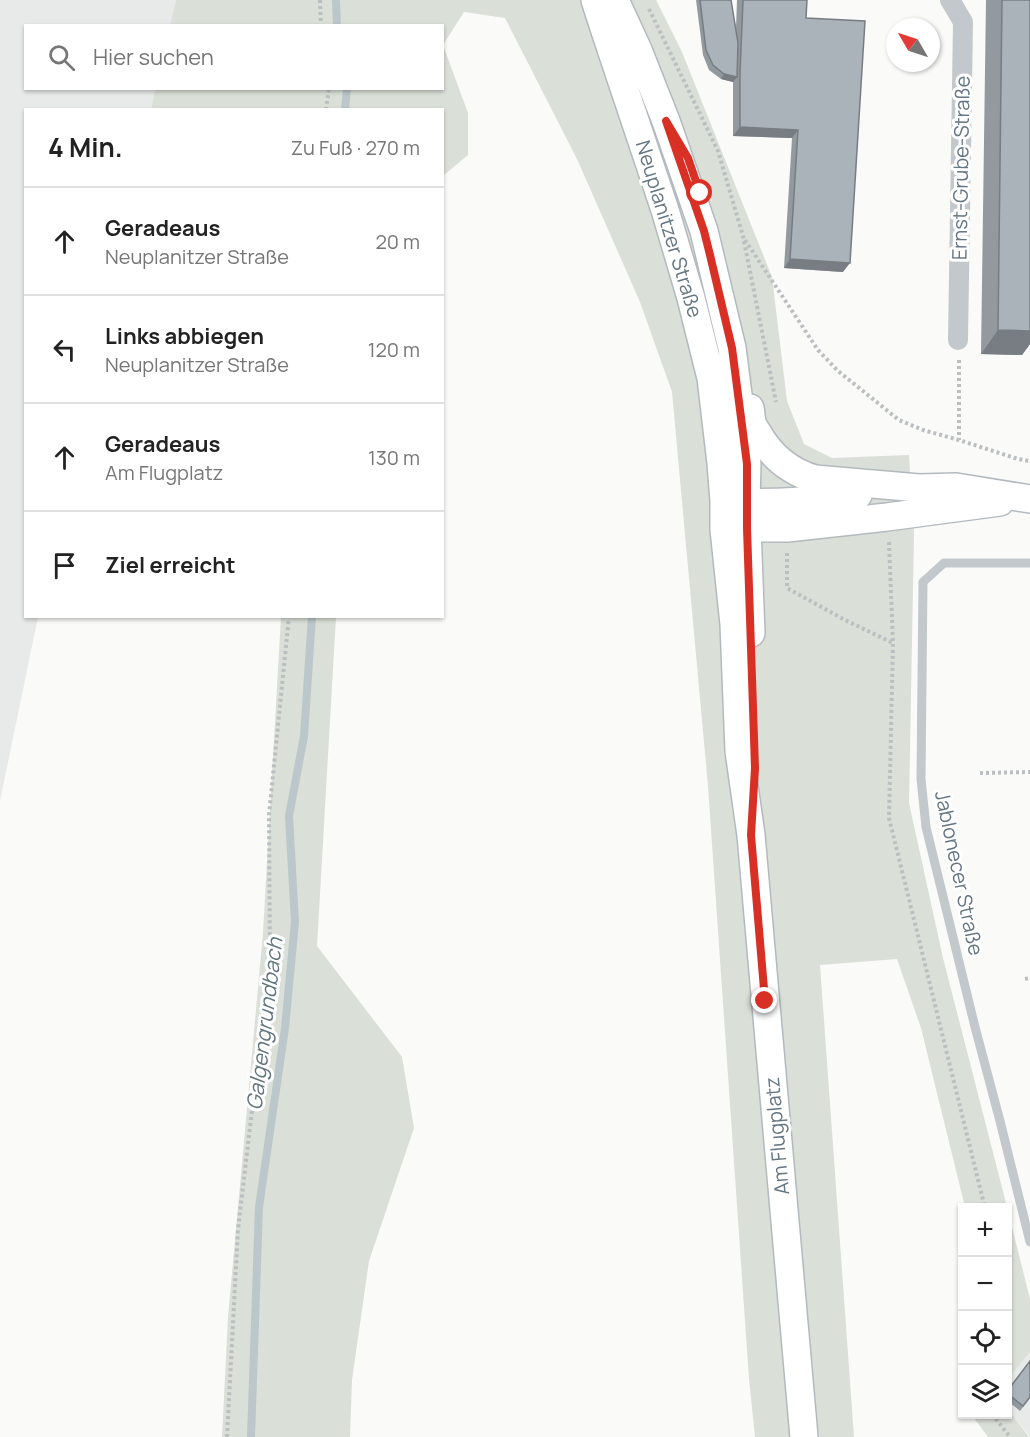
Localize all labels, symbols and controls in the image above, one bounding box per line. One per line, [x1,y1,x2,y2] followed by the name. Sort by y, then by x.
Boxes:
[886,18,940,72] north arrow
[24,24,444,90] search box
[45,41,78,74] icon: search
[93,42,214,72] text: Hier suchen
[945,76,976,260] street label: Ernst-Grube-Straße
[48,129,123,165] text: 4 Min.
[291,134,420,161] text: Zu Fuß · 270 m
[630,137,709,321] street label: Neuplanitzer Straße
[686,179,712,205] route start
[105,213,220,243] text: Geradeaus
[48,225,81,258] icon: ahead
[375,228,420,255] text: 20 m
[105,243,289,270] text: Neuplanitzer Straße
[105,321,264,351] text: Links abbiegen
[48,333,81,366] icon: left
[368,336,420,363] text: 120 m
[105,351,289,378] text: Neuplanitzer Straße
[105,429,220,459] text: Geradeaus
[48,441,81,474] icon: ahead
[368,444,420,471] text: 130 m
[105,459,223,486] text: Am Flugplatz
[48,549,81,582] icon: arrive
[105,550,236,580] text: Ziel erreicht
[929,788,990,958] street label: Jablonecer Straße
[240,934,289,1112] water label: Galgengrundbach
[751,987,777,1013] route end
[758,1076,795,1196] street label: Am Flugplatz
[958,1203,1012,1419] map controls
[958,1203,1012,1257] button: +
[958,1257,1012,1311] button: −
[958,1311,1012,1365] button: locate
[958,1365,1012,1419] button: layers

